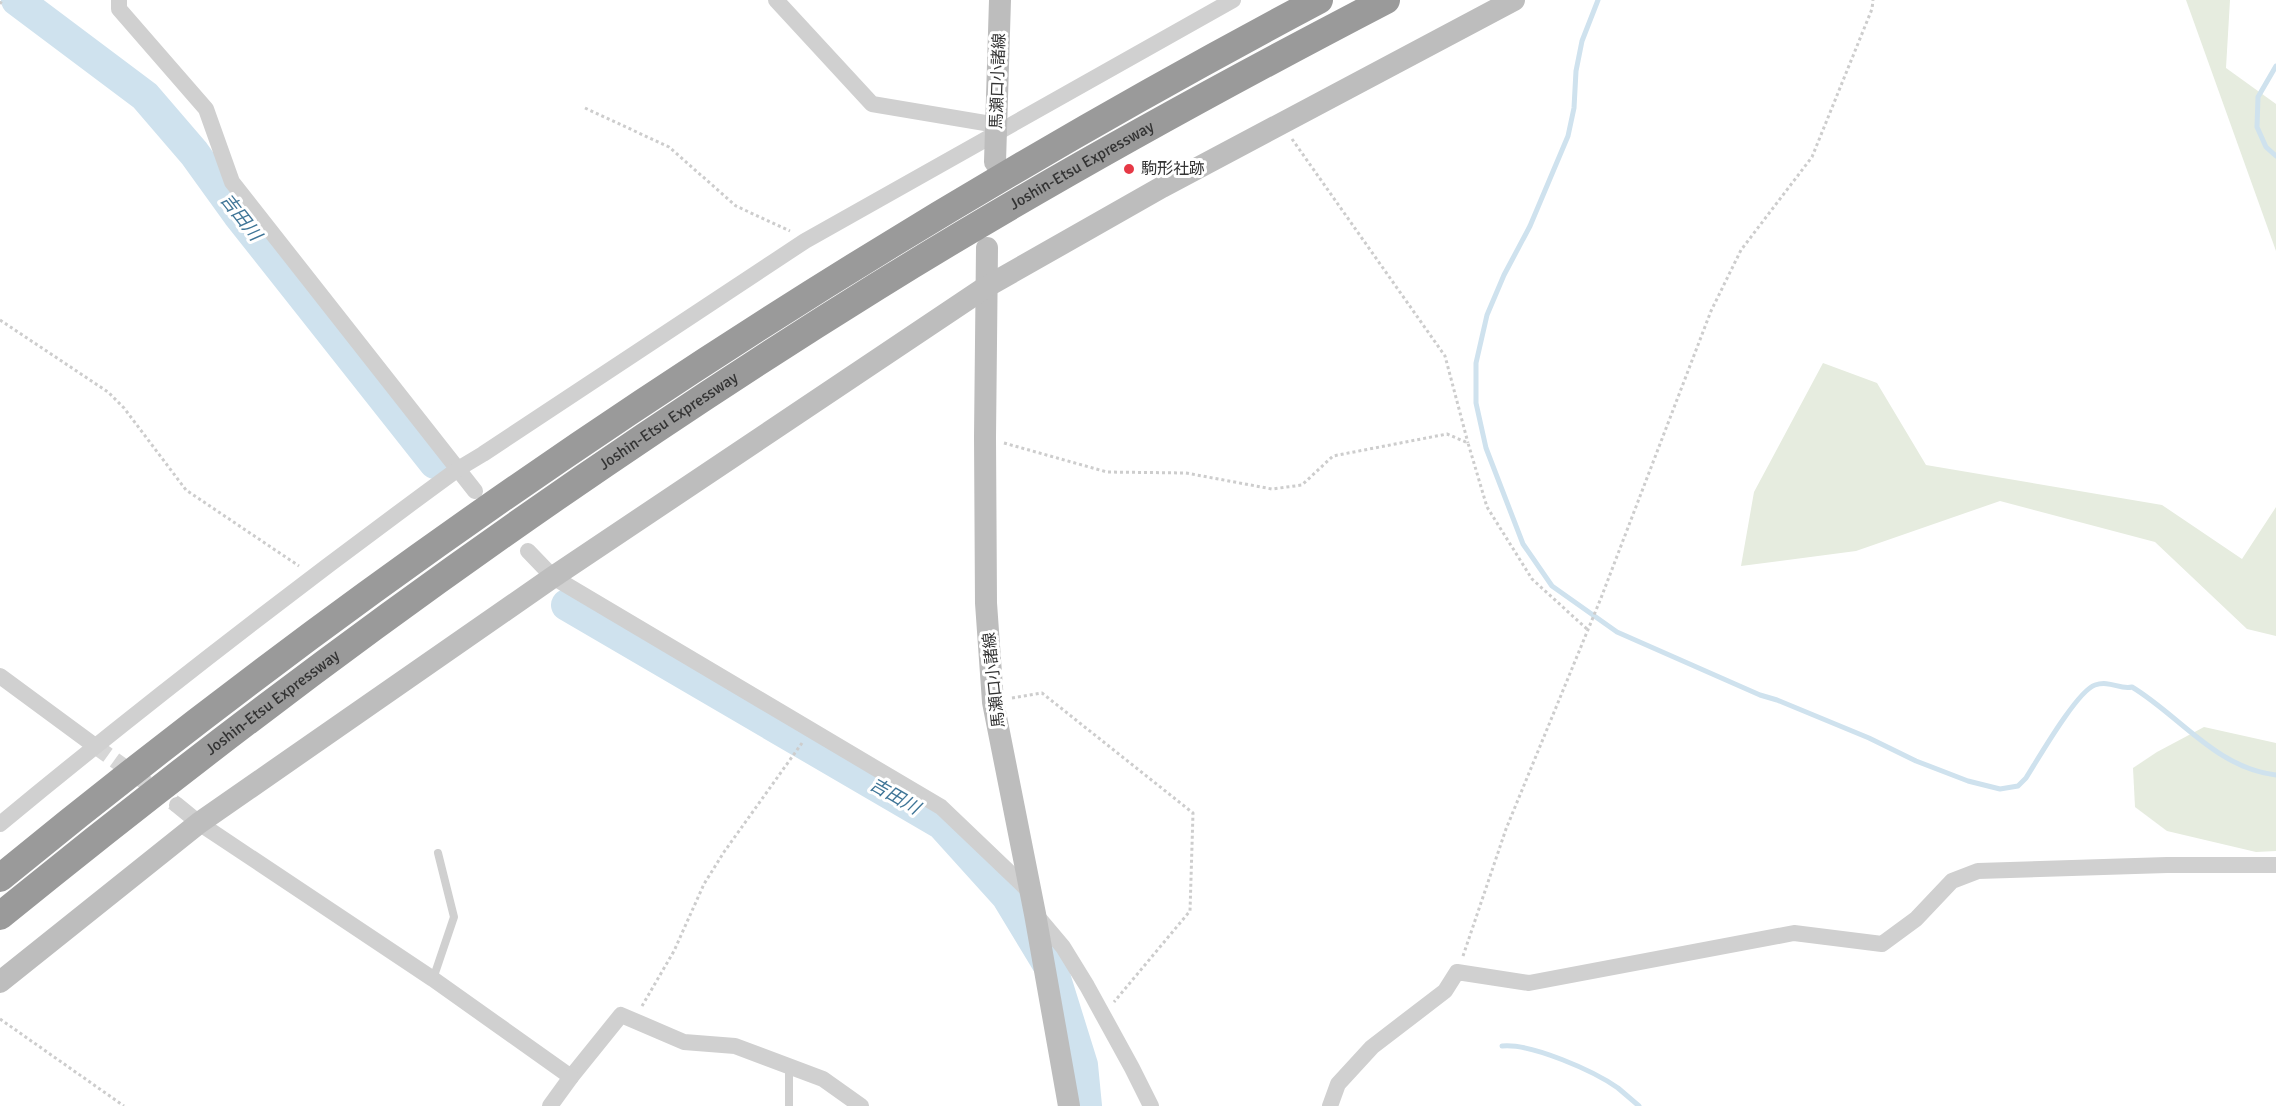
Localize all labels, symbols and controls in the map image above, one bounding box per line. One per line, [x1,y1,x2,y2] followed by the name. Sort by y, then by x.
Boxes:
[986,33,1010,129] street label: 馬瀬口小諸線
[1006,116,1158,215] street label: Joshin-Etsu Expressway
[1141,159,1205,179] place label: 駒形社跡
[1122,162,1136,176] marker: 駒形社跡
[216,189,268,247] water label: 吉田川
[595,367,742,475] street label: Joshin-Etsu Expressway
[979,631,1009,729] street label: 馬瀬口小諸線
[201,645,344,760] street label: Joshin-Etsu Expressway
[866,773,926,820] water label: 吉田川

